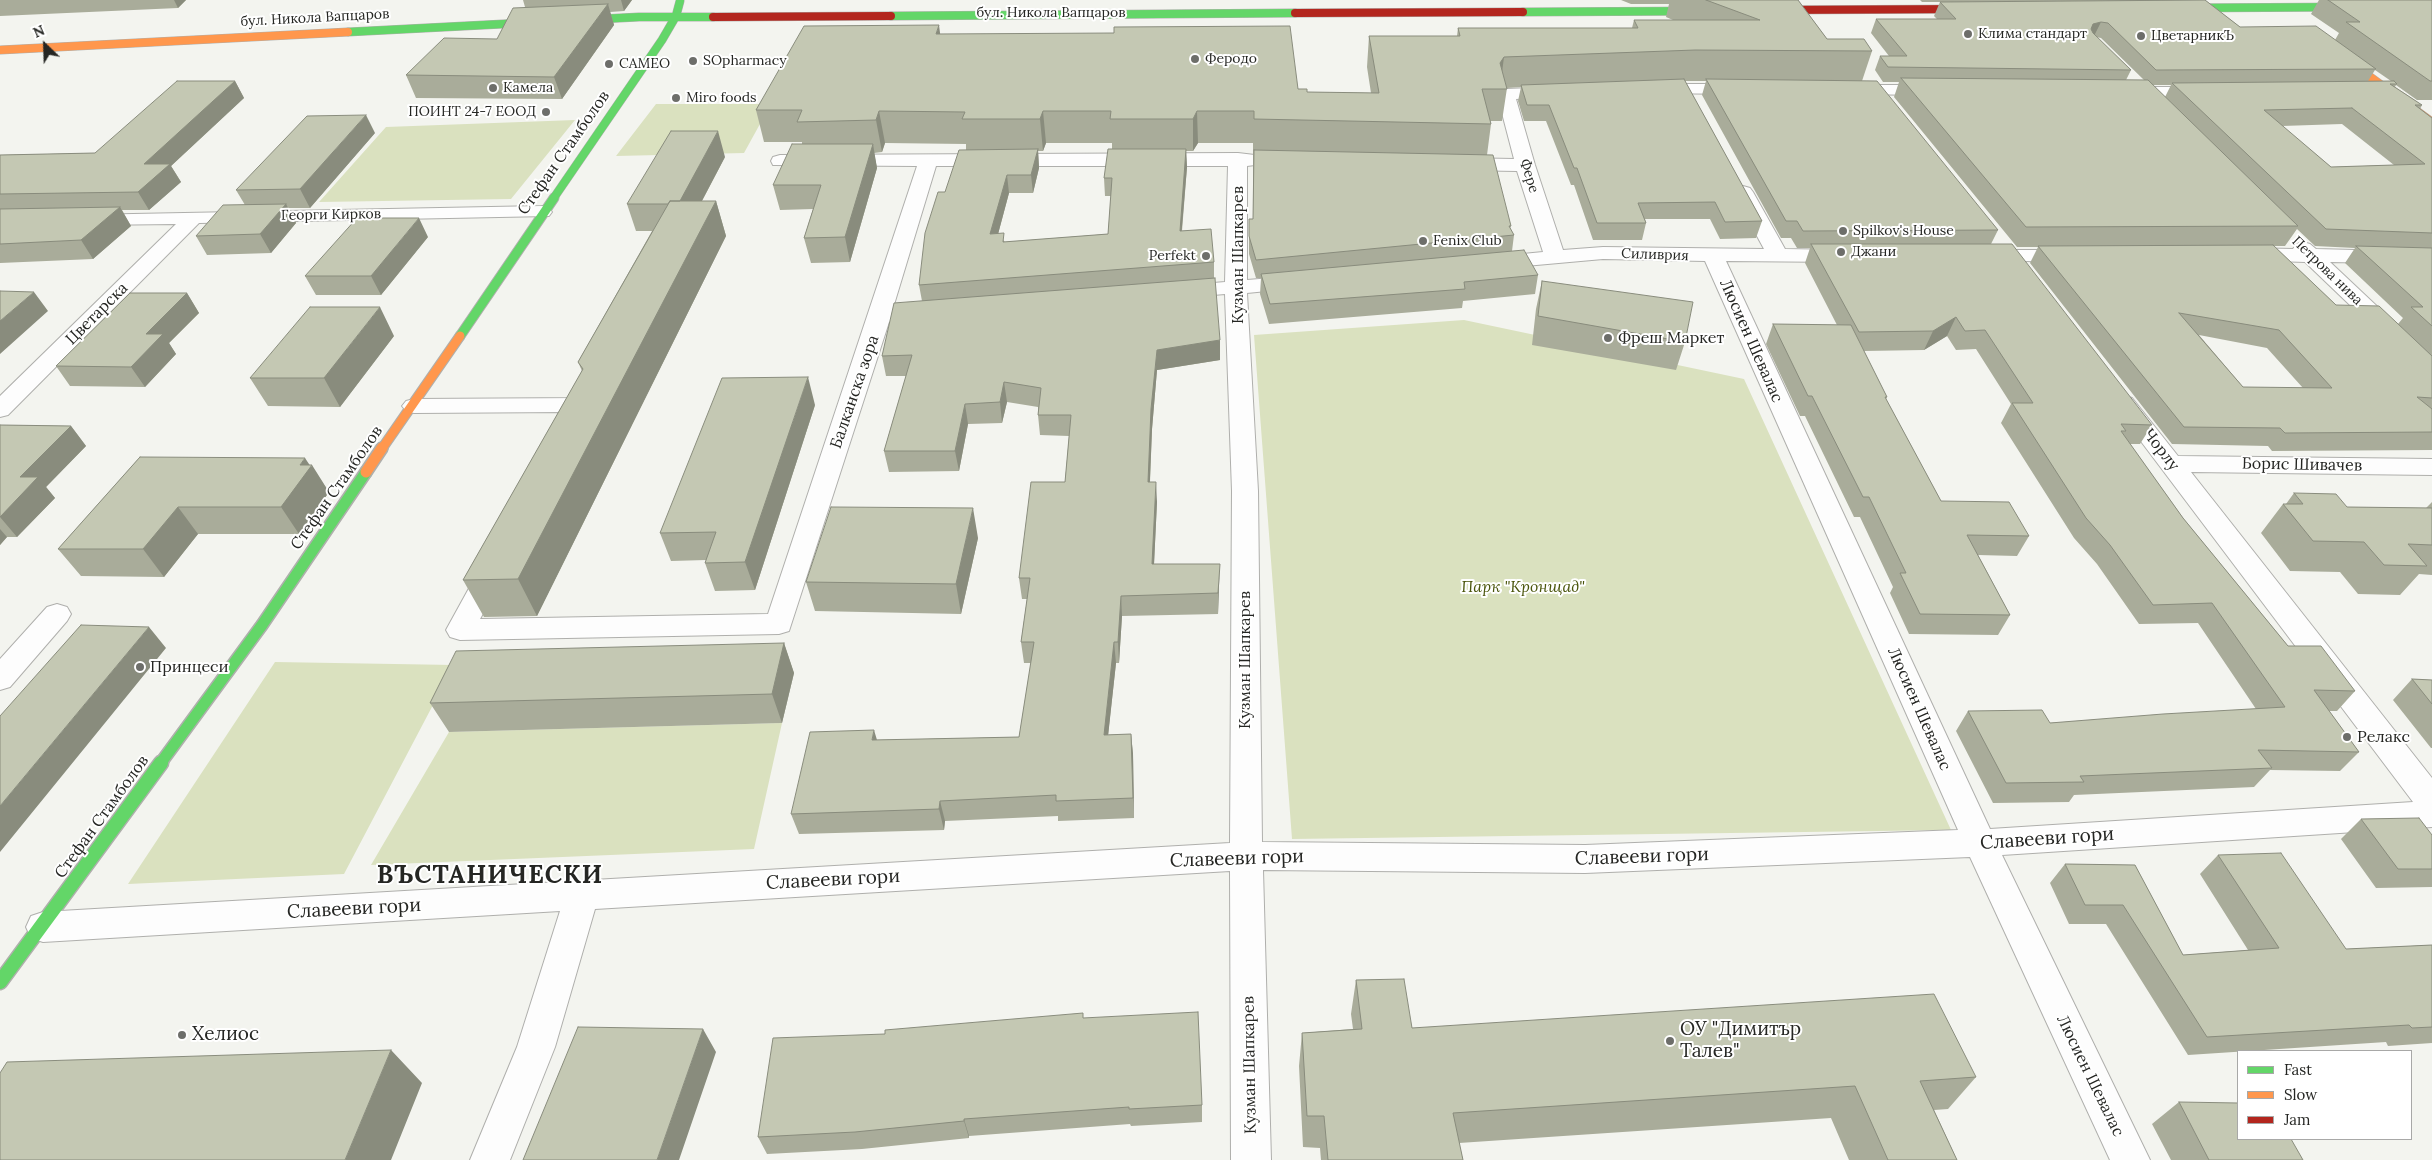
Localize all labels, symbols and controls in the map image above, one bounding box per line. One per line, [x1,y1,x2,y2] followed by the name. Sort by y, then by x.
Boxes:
[977,5,1125,21] street label: бул. Никола Вапцаров
[240,6,390,30] street label: бул. Никола Вапцаров
[20,20,70,70] north arrow
[30,21,47,42] text: N
[1978,26,2087,42] place label: Клима стандарт
[1962,28,1974,40] marker: Клима стандарт
[2151,28,2234,44] place label: ЦветарникЪ
[2135,30,2147,42] marker: ЦветарникЪ
[1205,51,1257,67] place label: Феродо
[703,53,787,69] place label: SOpharmacy
[1189,53,1201,65] marker: Феродо
[687,55,699,67] marker: SOpharmacy
[619,56,670,72] place label: CAMEO
[603,58,615,70] marker: CAMEO
[503,80,553,96] place label: Камела
[487,82,499,94] marker: Камела
[514,87,614,219] street label: Стефан Стамболов
[686,90,757,106] place label: Miro foods
[670,92,682,104] marker: Miro foods
[408,104,536,120] place label: ПОИНТ 24-7 ЕООД
[540,106,552,118] marker: ПОИНТ 24-7 ЕООД
[1516,157,1542,195] street label: Фере
[1228,186,1248,324] street label: Кузман Шапкарев
[281,206,381,224] street label: Георги Кирков
[1853,223,1954,239] place label: Spilkov's House
[1837,225,1849,237] marker: Spilkov's House
[1433,233,1502,249] place label: Fenix Club
[2288,233,2366,309] street label: Петрова нива
[1417,235,1429,247] marker: Fenix Club
[1851,244,1896,260] place label: Джани
[1621,245,1689,265] street label: Силиврия
[1835,246,1847,258] marker: Джани
[1149,248,1196,264] place label: Perfekt
[1200,250,1212,262] marker: Perfekt
[1715,276,1787,406] street label: Люсиен Шевалас
[62,279,132,349] street label: Цветарска
[1618,328,1724,348] place label: Фреш Маркет
[1602,332,1614,344] marker: Фреш Маркет
[827,333,883,451] street label: Балканска зора
[287,422,387,554] street label: Стефан Стамболов
[2139,425,2183,475] street label: Чорлу
[2242,454,2362,476] street label: Борис Шивачев
[1461,577,1585,597] park label: Парк "Кронщад"
[1235,591,1255,729] street label: Кузман Шапкарев
[1883,644,1955,774] street label: Люсиен Шевалас
[150,657,229,677] place label: Принцеси
[134,661,146,673] marker: Принцеси
[2357,727,2410,747] place label: Релакс
[2341,731,2353,743] marker: Релакс
[51,752,153,882] street label: Стефан Стамболов
[1979,823,2115,855] street label: Славееви гори
[1575,843,1709,871] street label: Славееви гори
[1170,845,1304,873] street label: Славееви гори
[375,861,605,891] district label: ВЪСТАНИЧЕСКИ
[765,865,901,895] street label: Славееви гори
[286,894,422,924] street label: Славееви гори
[1239,996,1261,1134] street label: Кузман Шапкарев
[2052,1012,2128,1140] street label: Люсиен Шевалас
[1680,1019,1801,1063] place label: ОУ "Димитър Талев"
[192,1024,259,1046] place label: Хелиос
[176,1029,188,1041] marker: Хелиос
[1664,1035,1676,1047] marker: ОУ "Димитър Талев"
[2237,1050,2412,1140] legend
[2284,1060,2312,1079] text: Fast
[2284,1085,2317,1104] text: Slow
[2284,1110,2311,1129] text: Jam

